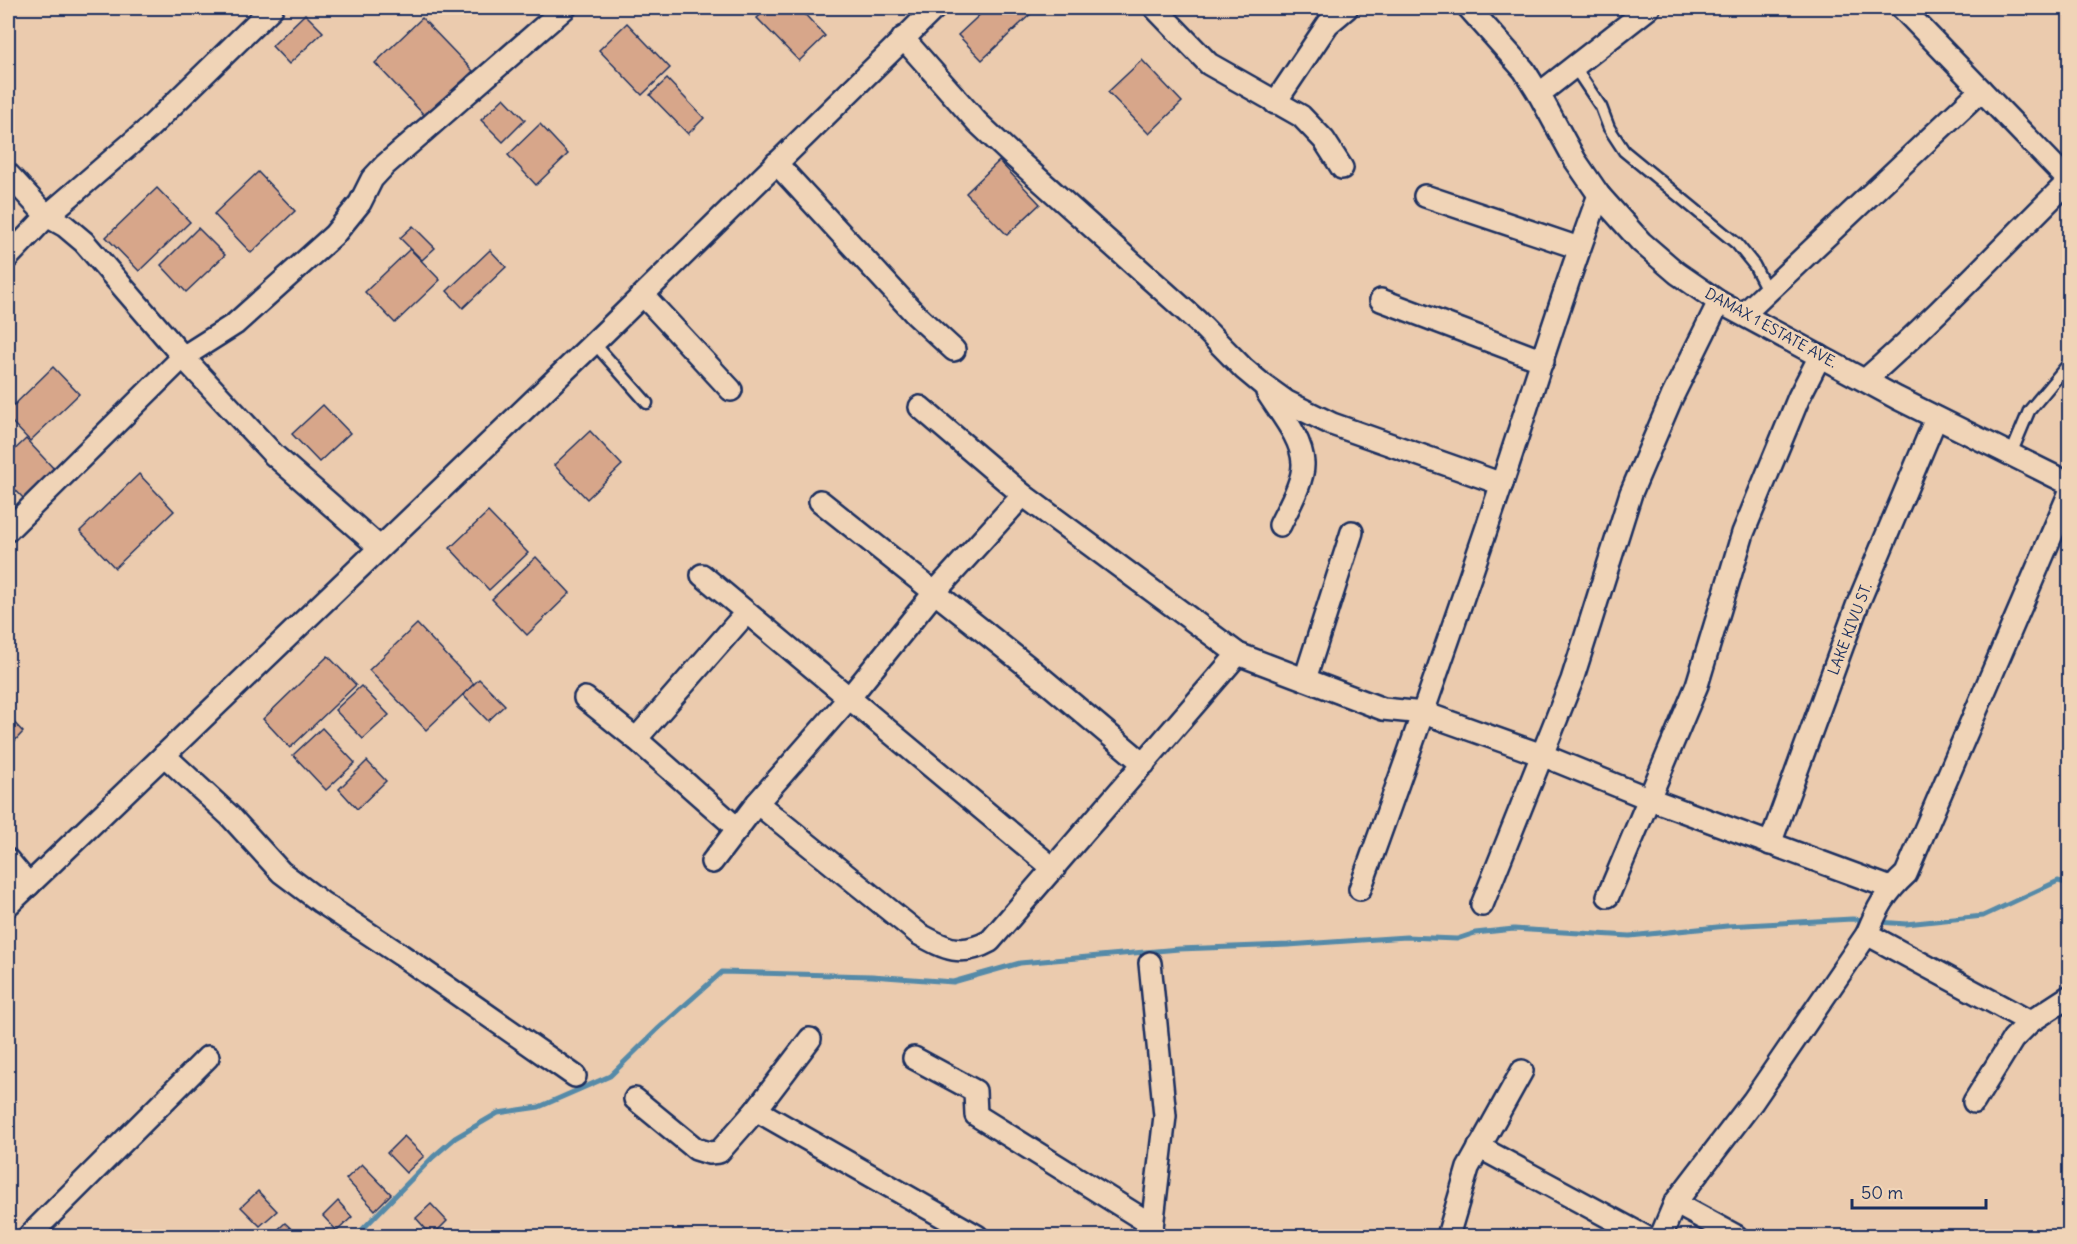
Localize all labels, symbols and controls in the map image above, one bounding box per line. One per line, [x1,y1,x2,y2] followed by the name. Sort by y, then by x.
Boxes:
[1702,283,1841,372] street label: DAMAX 1 ESTATE AVE.
[1823,580,1876,678] street label: LAKE KIVU ST.
[1852,1172,1986,1210] scale bar
[1861,1181,1903,1204] text: 50 m

